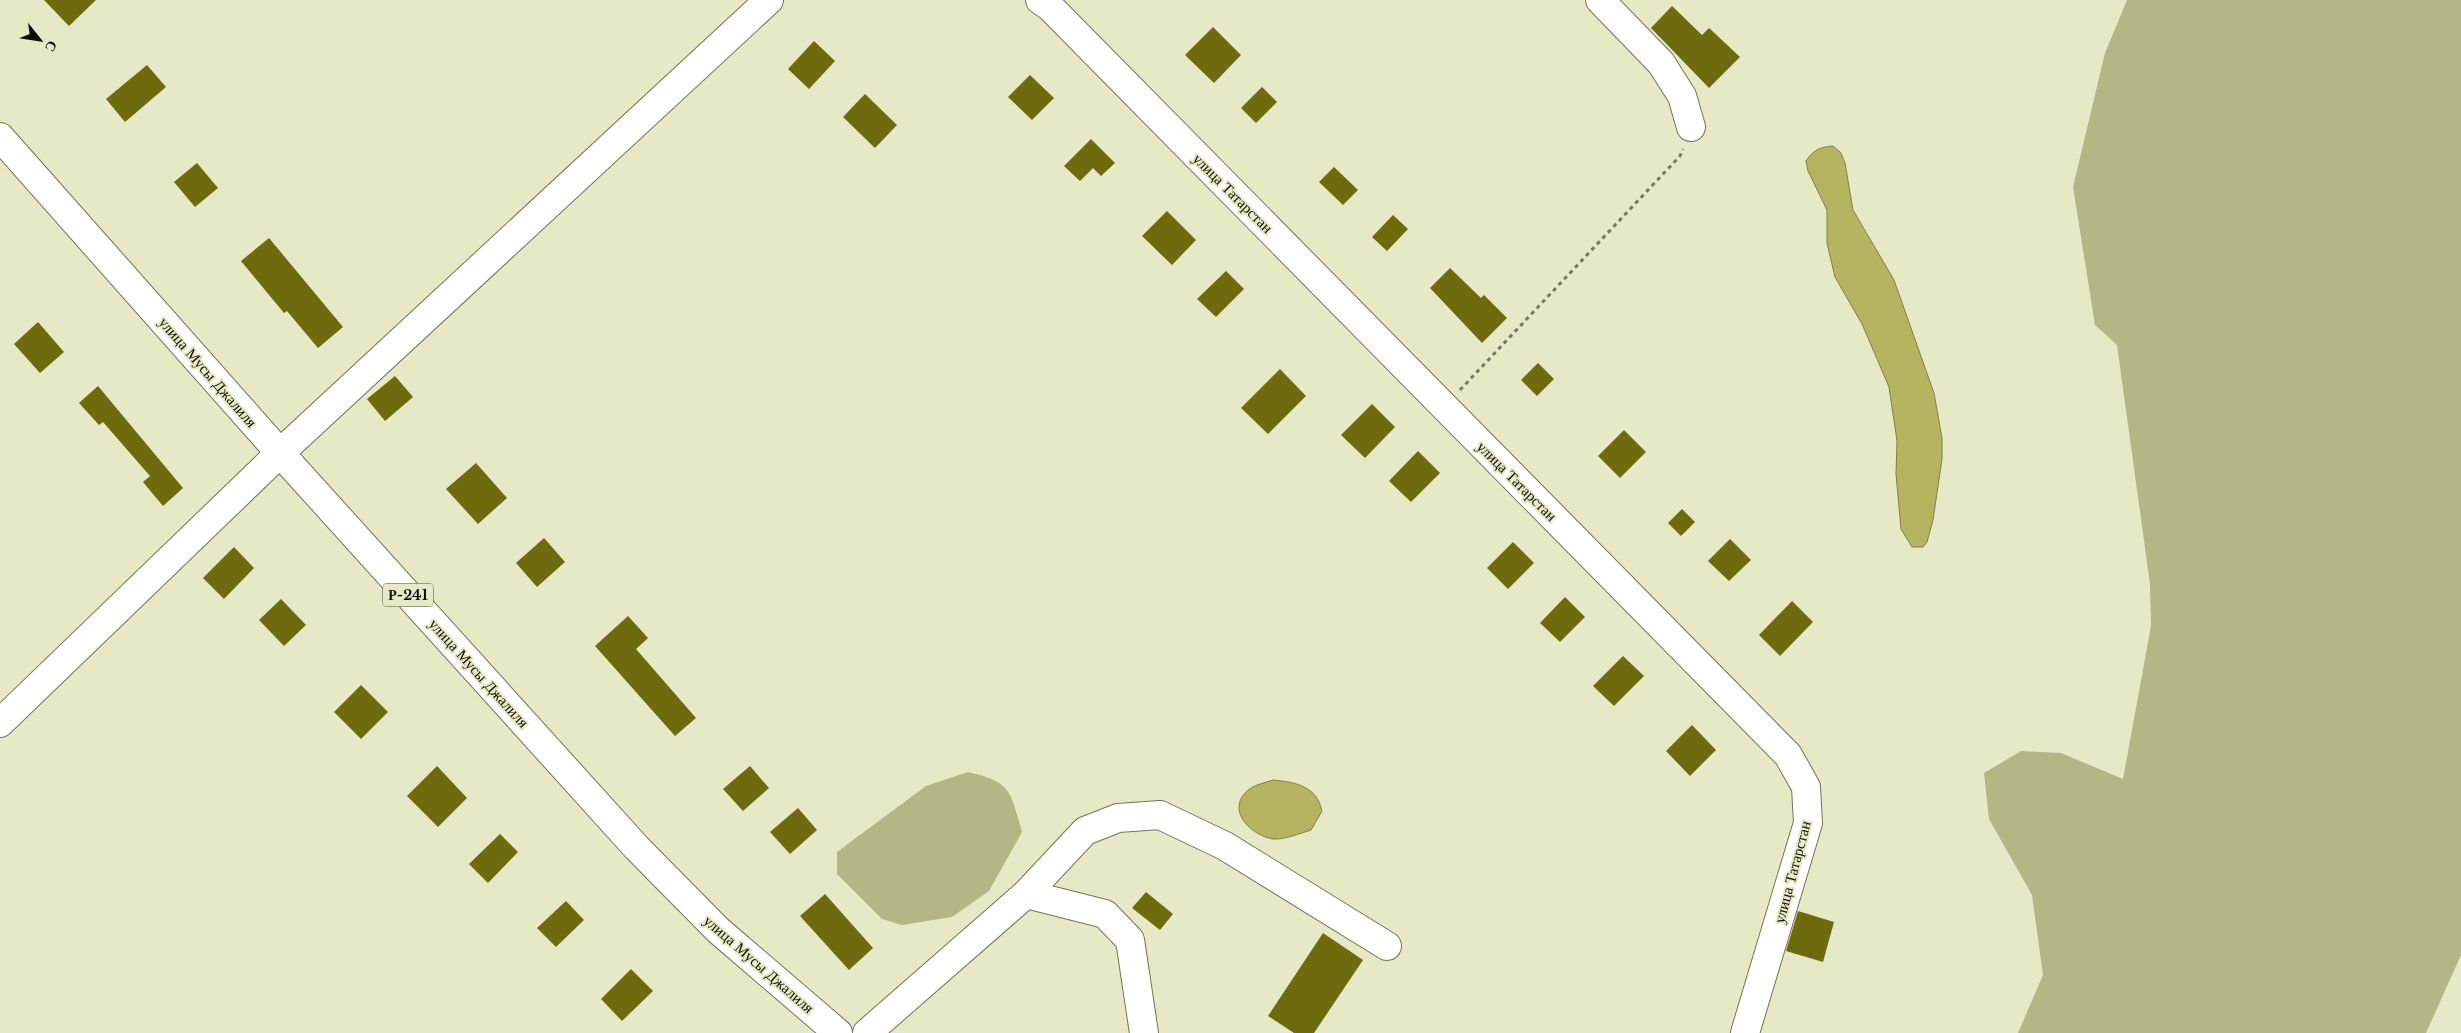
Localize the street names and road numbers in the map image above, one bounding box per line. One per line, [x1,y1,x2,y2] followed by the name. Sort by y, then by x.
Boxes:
[1189,149,1277,237] street label: улица Татарстан
[155,313,261,431] street label: улица Мусы Джалиля
[1473,437,1561,525] street label: улица Татарстан
[383,584,433,606] road number: Р-241
[425,615,533,731] street label: улица Мусы Джалиля
[1769,819,1815,925] street label: улица Татарстан
[700,911,818,1017] street label: улица Мусы Джалиля

